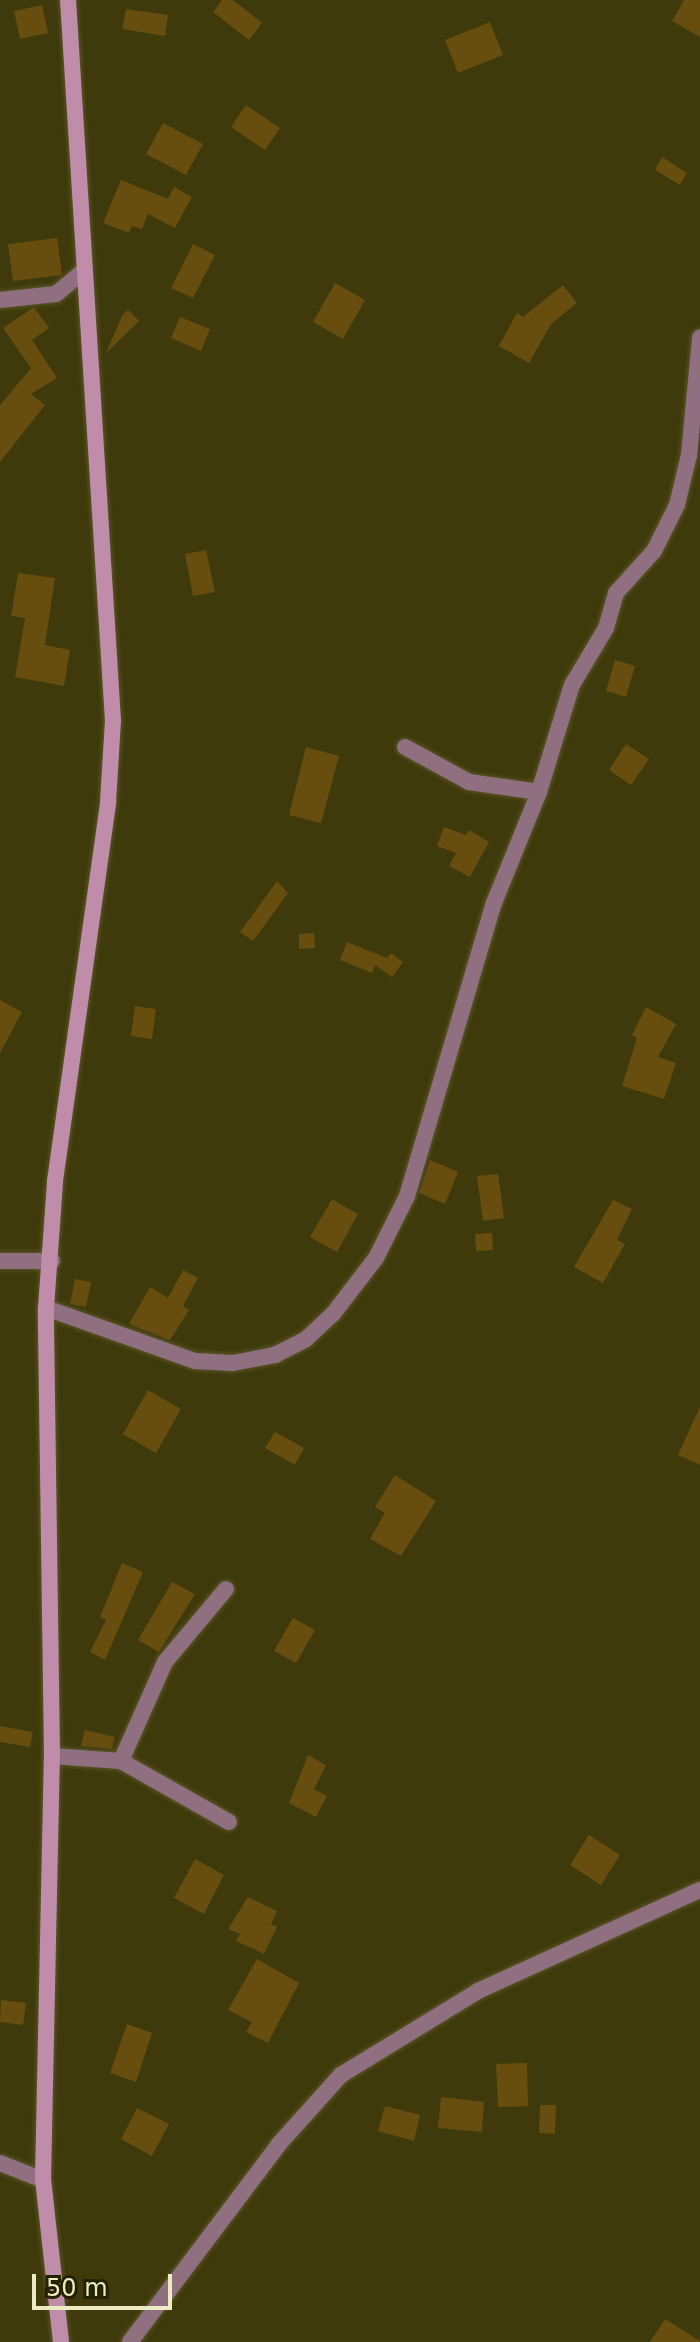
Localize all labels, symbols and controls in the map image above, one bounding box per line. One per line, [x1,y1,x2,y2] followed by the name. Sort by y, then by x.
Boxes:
[36,2258,176,2308] scale bar
[46,2274,108,2302] text: 50 m

